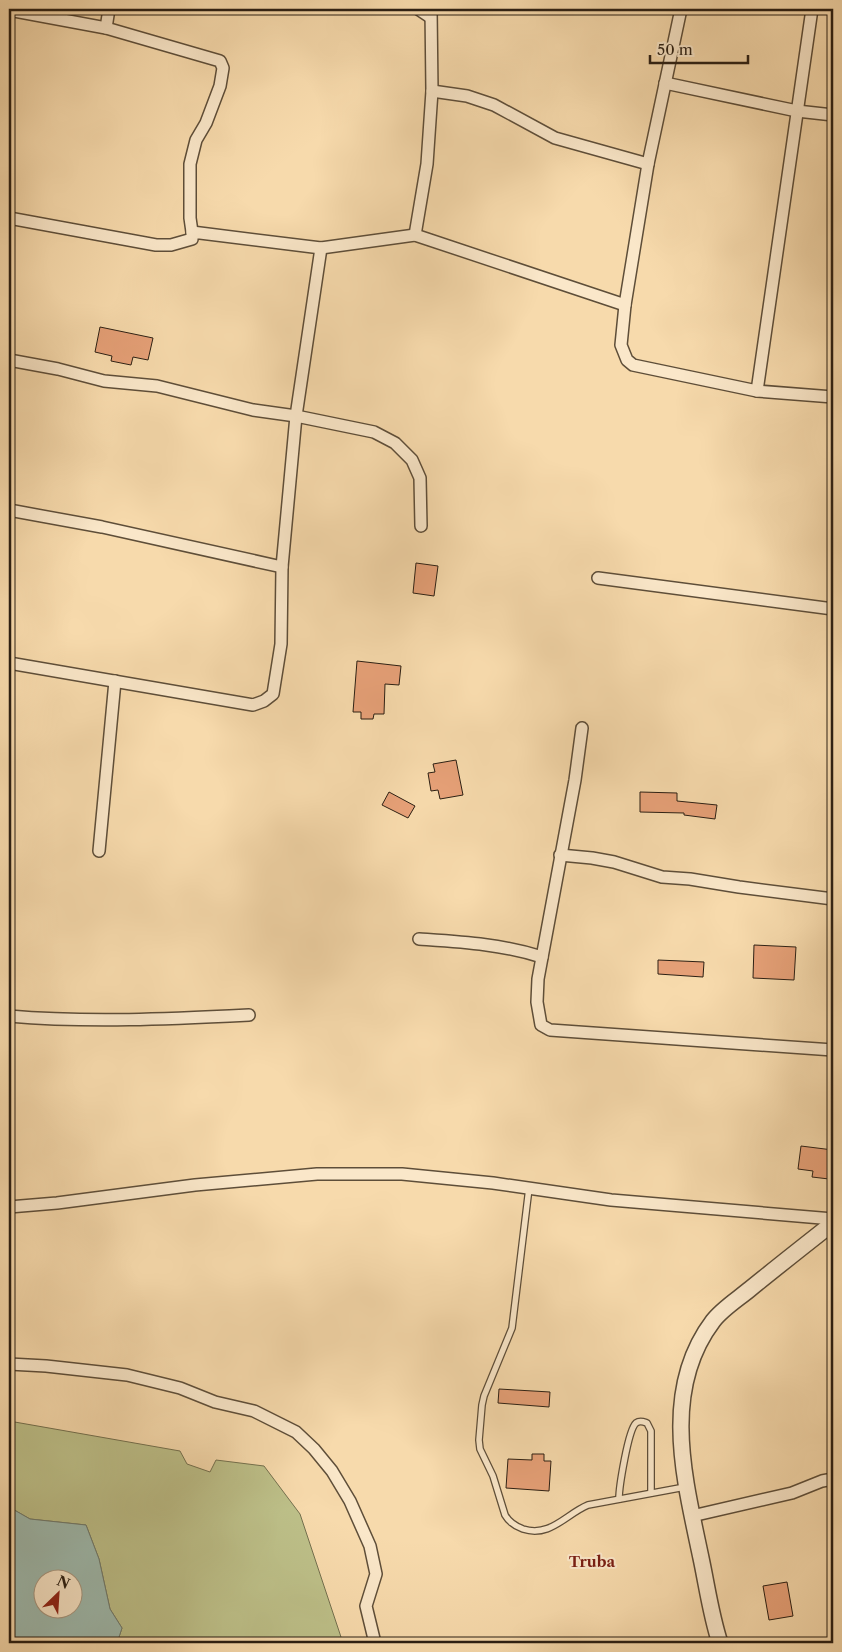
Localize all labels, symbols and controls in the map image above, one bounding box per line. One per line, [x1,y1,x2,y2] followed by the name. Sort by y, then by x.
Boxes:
[650,32,747,64] scale bar
[657,40,693,59] text: 50 m
[569,1552,616,1571] district label: Truba
[32,1570,82,1620] north arrow
[54,1571,73,1593] text: N

